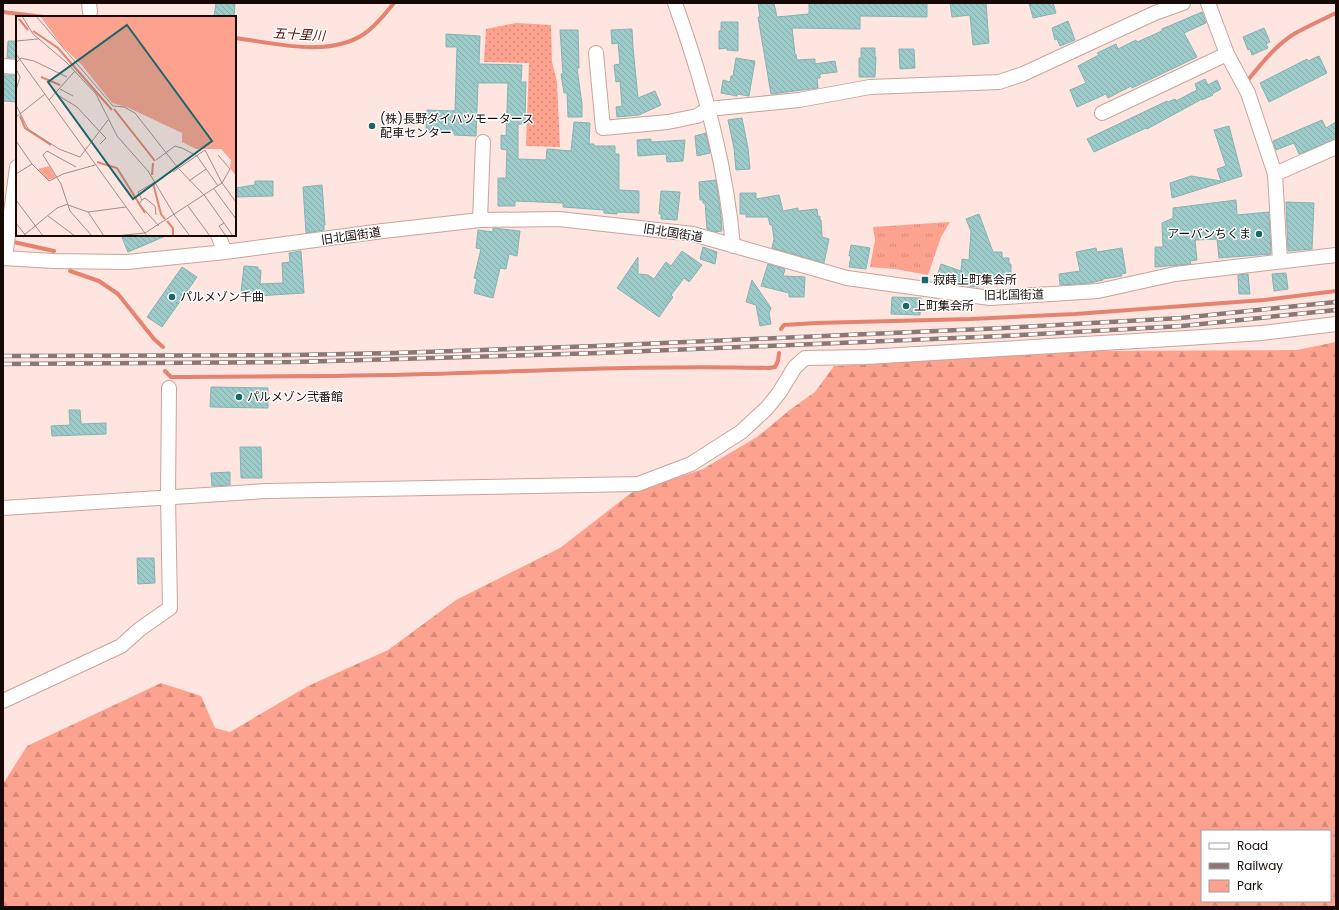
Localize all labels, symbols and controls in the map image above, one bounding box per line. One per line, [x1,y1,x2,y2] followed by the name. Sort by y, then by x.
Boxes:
[16,16,236,236] inset map
[273,24,327,45] water label: 五十里川
[380,110,534,141] place label: (株)長野ダイハツモータース 配車センター
[367,121,377,131] marker: (株)長野ダイハツモータース 配車センター
[642,219,704,246] street label: 旧北国街道
[320,223,382,248] street label: 旧北国街道
[1167,225,1251,242] place label: アーバンちくま
[1254,229,1264,239] marker: アーバンちくま
[933,271,1017,288] place label: 寂蒔上町集会所
[920,275,930,285] marker: 寂蒔上町集会所
[984,285,1044,304] street label: 旧北国街道
[180,288,264,305] place label: パルメゾン千曲
[167,292,177,302] marker: パルメゾン千曲
[914,297,974,314] place label: 上町集会所
[901,301,911,311] marker: 上町集会所
[247,388,343,405] place label: パルメゾン弐番館
[234,392,244,402] marker: パルメゾン弐番館
[1201,830,1331,902] legend
[1237,837,1268,854] text: Road
[1237,857,1283,874] text: Railway
[1237,877,1264,894] text: Park

